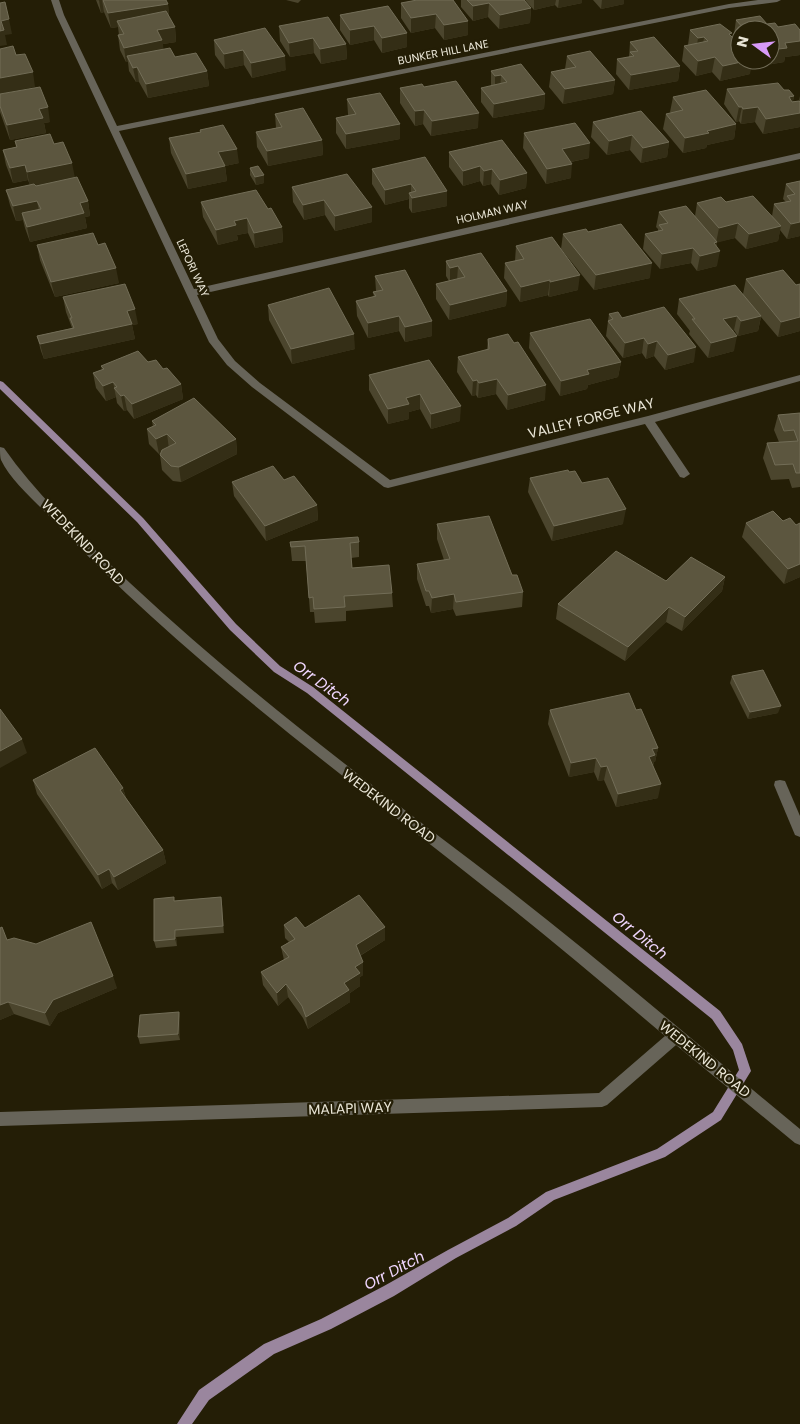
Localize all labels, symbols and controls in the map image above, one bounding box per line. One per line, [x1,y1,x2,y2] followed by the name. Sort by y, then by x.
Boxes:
[730,20,780,70] north arrow
[731,34,753,49] text: N
[396,35,490,69] street label: BUNKER HILL LANE
[455,196,530,228] street label: HOLMAN WAY
[173,236,214,300] street label: LEPORI WAY
[526,393,656,443] street label: VALLEY FORGE WAY
[37,495,129,589] street label: WEDEKIND ROAD
[289,655,355,711] water label: Orr Ditch
[338,764,440,848] street label: WEDEKIND ROAD
[608,906,672,964] water label: Orr Ditch
[655,1016,755,1102] street label: WEDEKIND ROAD
[308,1097,392,1119] street label: MALAPI WAY
[360,1245,428,1295] water label: Orr Ditch

